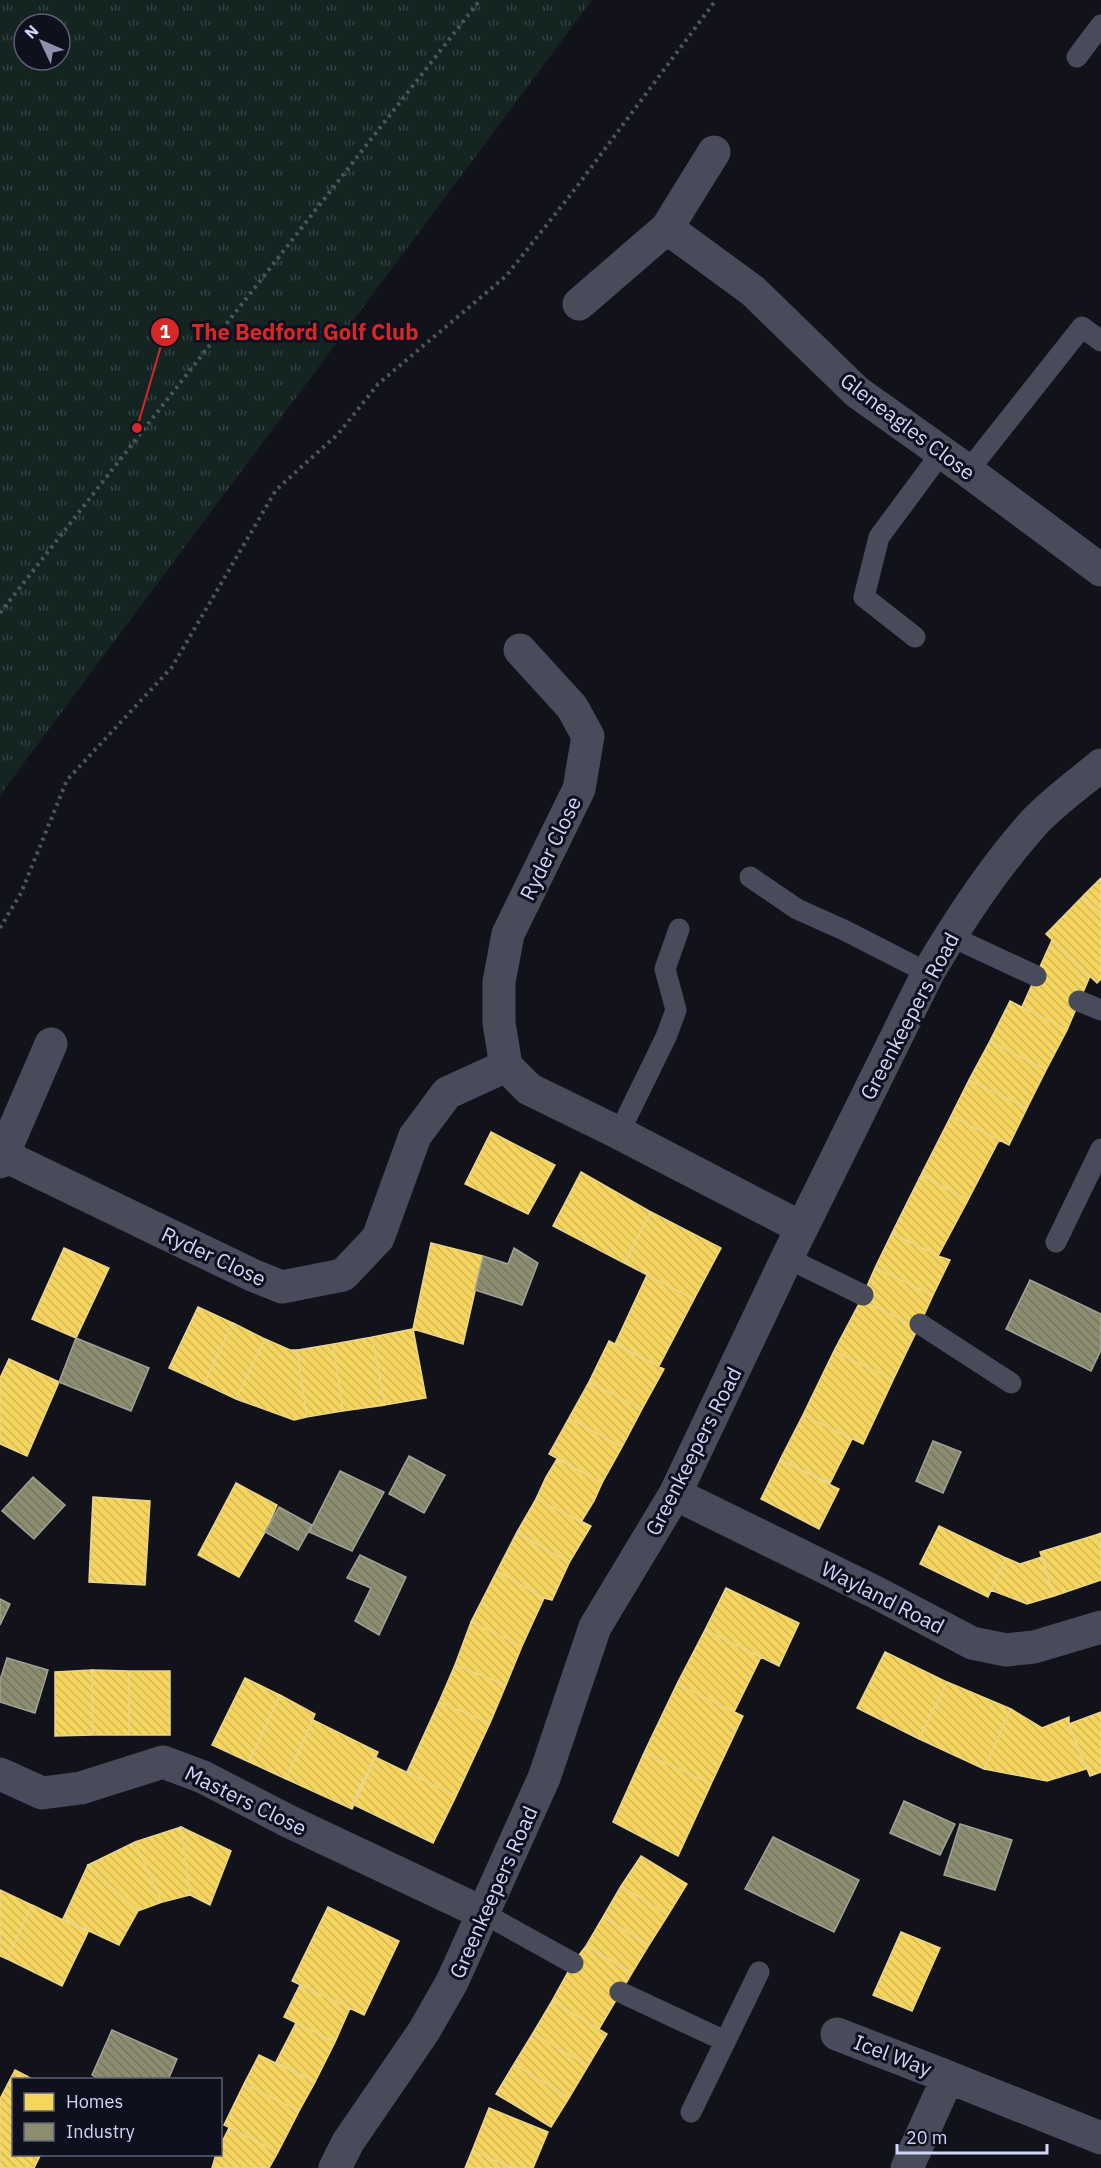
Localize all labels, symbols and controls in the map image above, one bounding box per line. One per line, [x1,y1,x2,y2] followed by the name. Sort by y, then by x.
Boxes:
[12,12,72,72] north arrow
[20,20,42,43] text: N
[150,312,431,352] callout: The Bedford Golf Club
[191,317,419,346] text: The Bedford Golf Club
[160,320,171,343] text: 1
[835,366,981,486] street label: Gleneagles Close
[513,791,587,905] street label: Ryder Close
[853,927,965,1105] street label: Greenkeepers Road
[157,1220,271,1292] street label: Ryder Close
[638,1362,748,1540] street label: Greenkeepers Road
[817,1554,949,1640] street label: Wayland Road
[180,1758,312,1842] street label: Masters Close
[442,1801,544,1983] street label: Greenkeepers Road
[850,2027,936,2083] street label: Icel Way
[12,2078,222,2156] legend
[66,2090,123,2113] text: Homes
[897,2117,1047,2155] scale bar
[66,2120,135,2143] text: Industry
[906,2126,948,2149] text: 20 m

